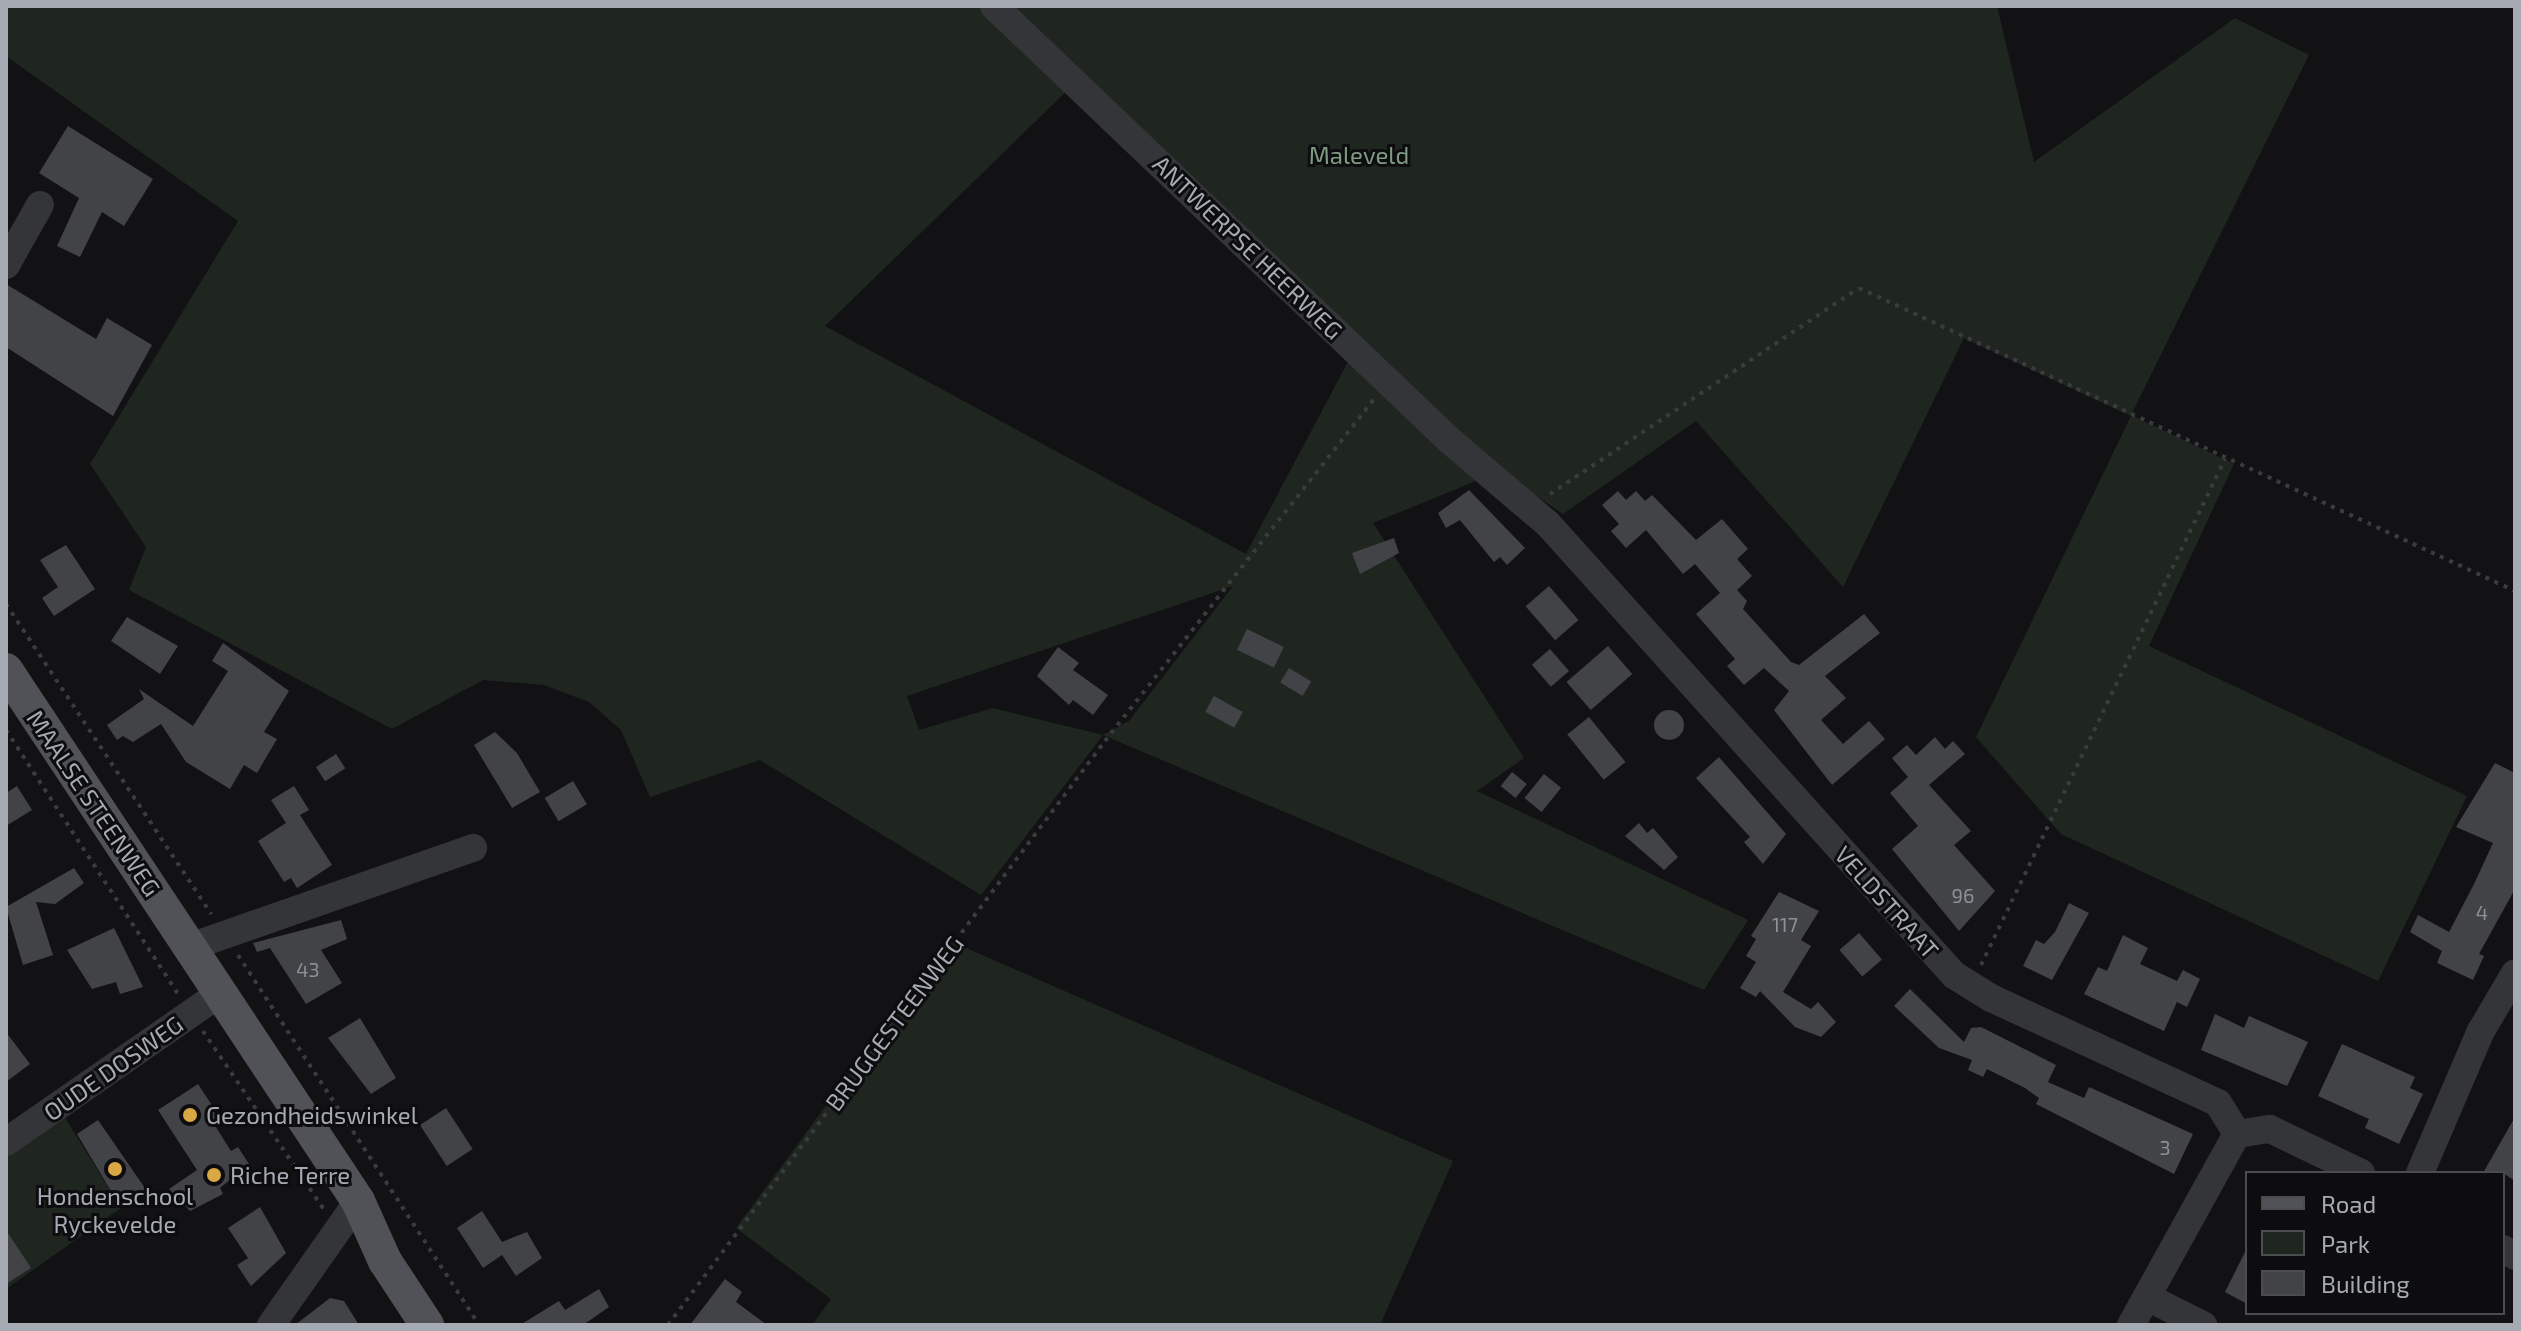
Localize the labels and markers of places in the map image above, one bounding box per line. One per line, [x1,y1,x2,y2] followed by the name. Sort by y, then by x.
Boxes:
[206,1101,418,1129] place label: Gezondheidswinkel
[181,1106,199,1124] marker: Gezondheidswinkel
[106,1160,124,1178] marker: Hondenschool Ryckevelde
[230,1161,351,1189] place label: Riche Terre
[205,1166,223,1184] marker: Riche Terre
[37,1182,193,1238] place label: Hondenschool Ryckevelde

